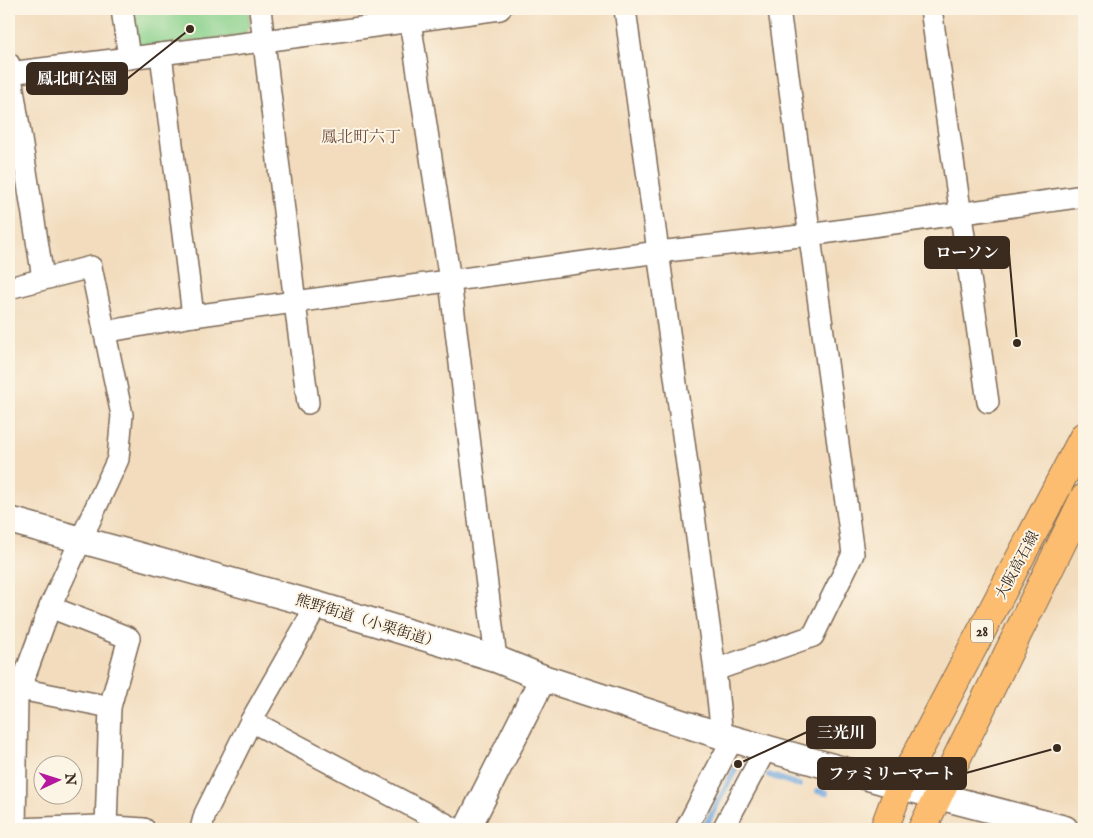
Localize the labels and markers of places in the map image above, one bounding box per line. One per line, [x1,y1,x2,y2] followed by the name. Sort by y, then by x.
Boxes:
[27,63,127,94] callout: 鳳北町公園
[925,237,1009,268] callout: ローソン
[807,717,875,748] callout: 三光川
[818,758,966,789] callout: ファミリーマート

